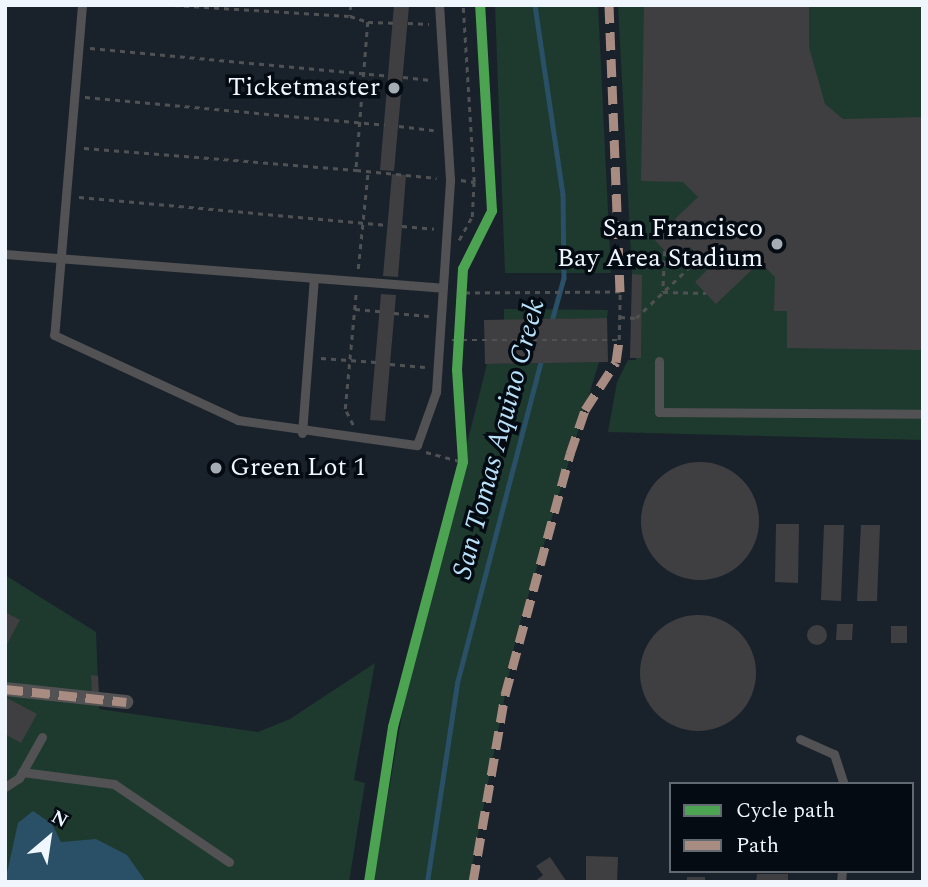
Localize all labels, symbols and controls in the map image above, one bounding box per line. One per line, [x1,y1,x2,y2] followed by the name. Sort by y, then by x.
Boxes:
[228,72,380,104] place label: Ticketmaster
[386,80,402,96] marker: Ticketmaster
[557,213,763,274] place label: San Francisco Bay Area Stadium
[769,236,785,252] marker: San Francisco Bay Area Stadium
[446,296,552,582] water label: San Tomas Aquino Creek
[230,452,366,484] place label: Green Lot 1
[208,460,224,476] marker: Green Lot 1
[669,782,914,873] legend
[736,795,835,827] text: Cycle path
[14,803,84,873] north arrow
[46,803,73,836] text: N
[736,830,779,862] text: Path

